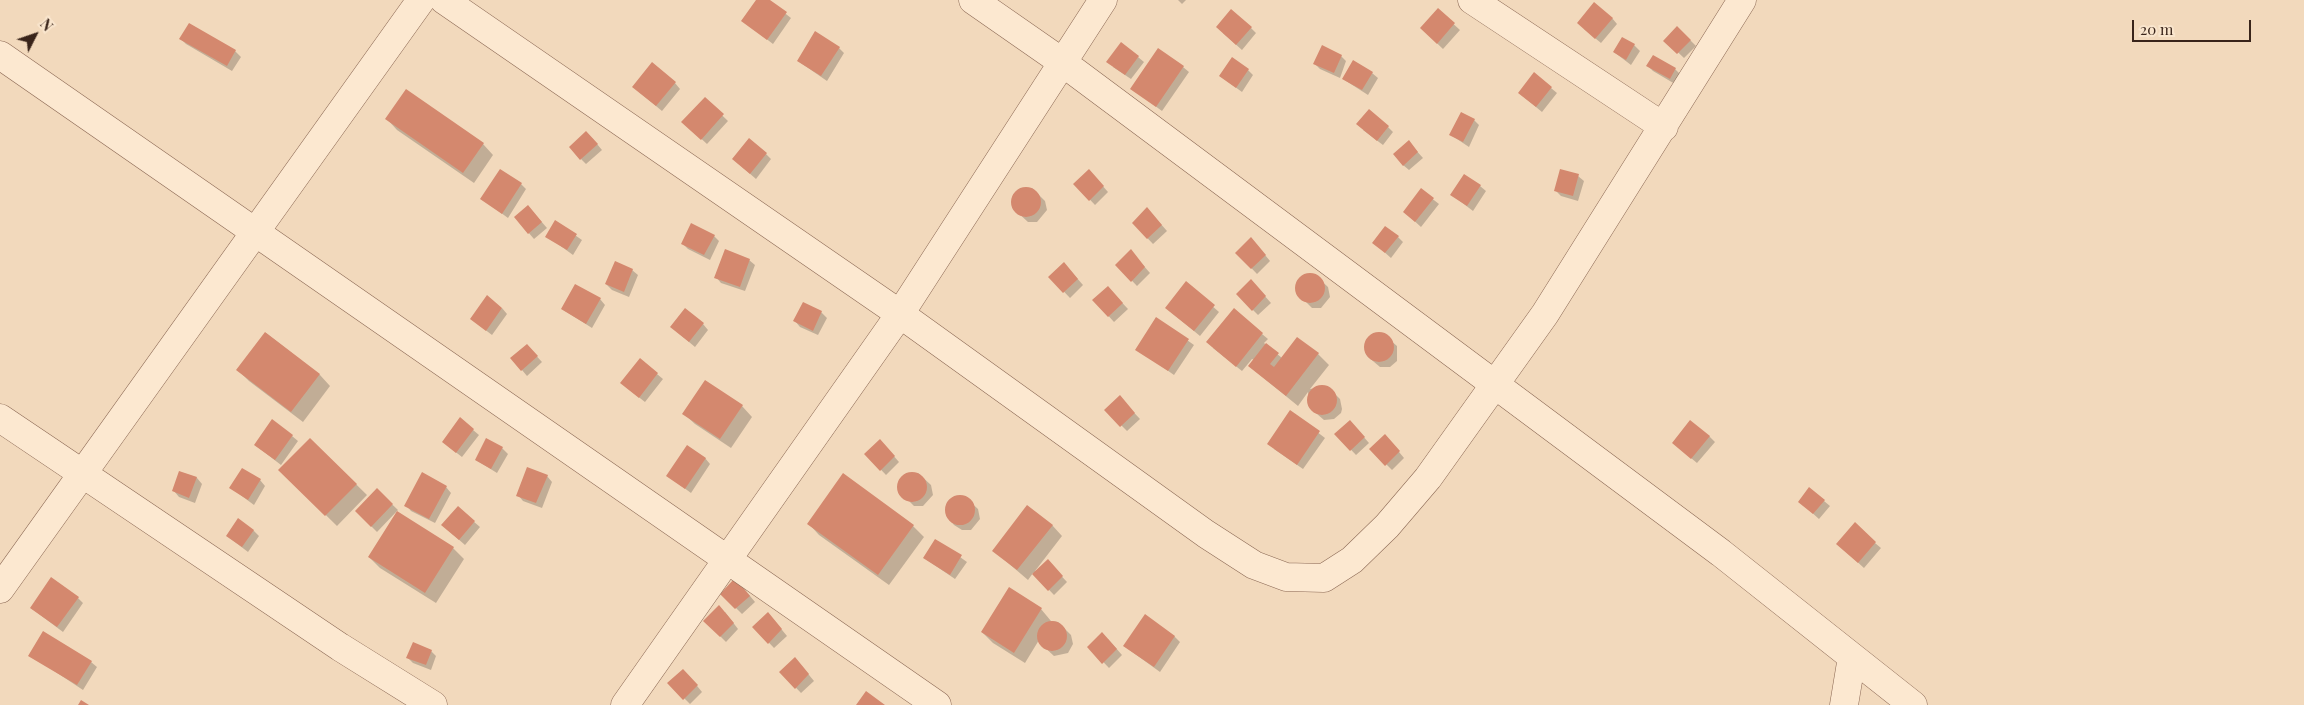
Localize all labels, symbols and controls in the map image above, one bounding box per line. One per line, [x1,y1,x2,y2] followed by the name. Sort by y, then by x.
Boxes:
[10,10,60,60] north arrow
[2134,10,2253,42] scale bar
[36,15,57,35] text: N
[2140,19,2173,39] text: 20 m

